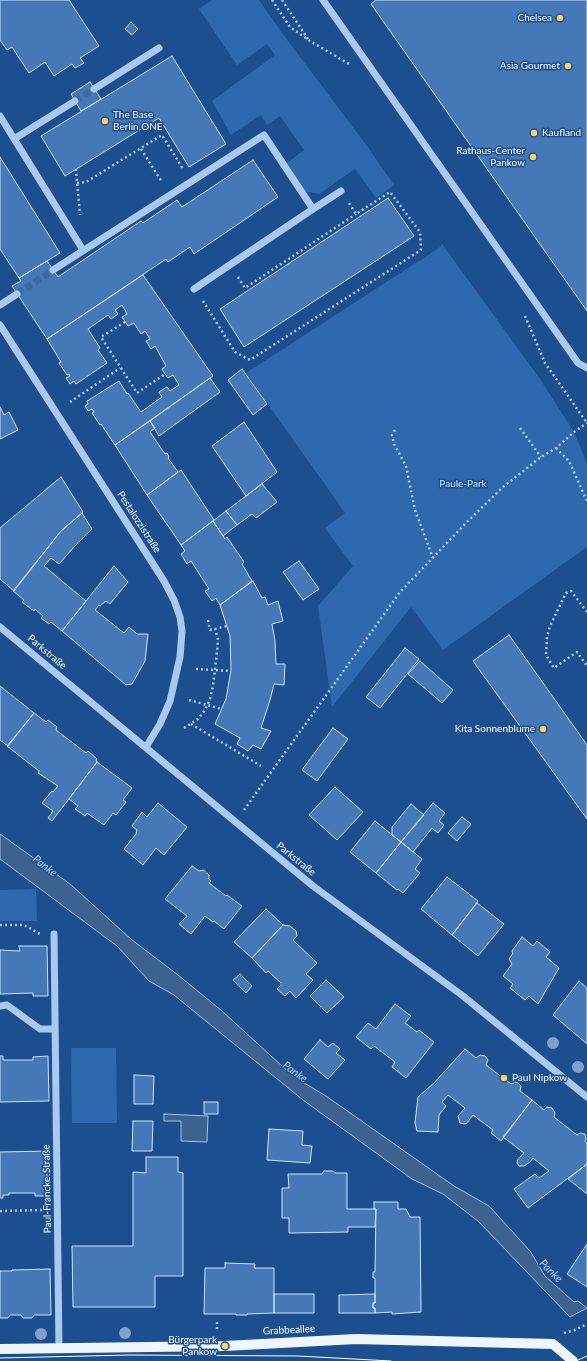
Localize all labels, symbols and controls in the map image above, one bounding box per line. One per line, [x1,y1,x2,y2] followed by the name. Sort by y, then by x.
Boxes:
[518,12,552,24] place label: Chelsea
[555,13,565,23] marker: Chelsea
[500,60,560,72] place label: Asia Gourmet
[563,61,573,71] marker: Asia Gourmet
[113,109,163,132] place label: The Base Berlin ONE
[100,116,110,126] marker: The Base Berlin ONE
[542,127,581,139] place label: Kaufland
[529,128,539,138] marker: Kaufland
[456,145,525,168] place label: Rathaus-Center Pankow
[528,152,538,162] marker: Rathaus-Center Pankow
[439,478,487,490] park label: Paule-Park
[115,489,163,555] street label: Pestalozzistraße
[25,632,69,672] street label: Parkstraße
[455,723,535,735] place label: Kita Sonnenblume
[538,724,548,734] marker: Kita Sonnenblume
[274,840,318,878] street label: Parkstraße
[30,852,60,880] water label: Panke
[280,1059,310,1085] water label: Panke
[512,1072,567,1084] place label: Paul Nipkow
[499,1073,509,1083] marker: Paul Nipkow
[40,1145,54,1233] street label: Paul-Francke-Straße
[537,1257,565,1285] water label: Panke
[262,1323,316,1337] street label: Grabbeallee
[168,1334,217,1358] place label: Bürgerpark Pankow
[220,1341,230,1351] marker: Bürgerpark Pankow

